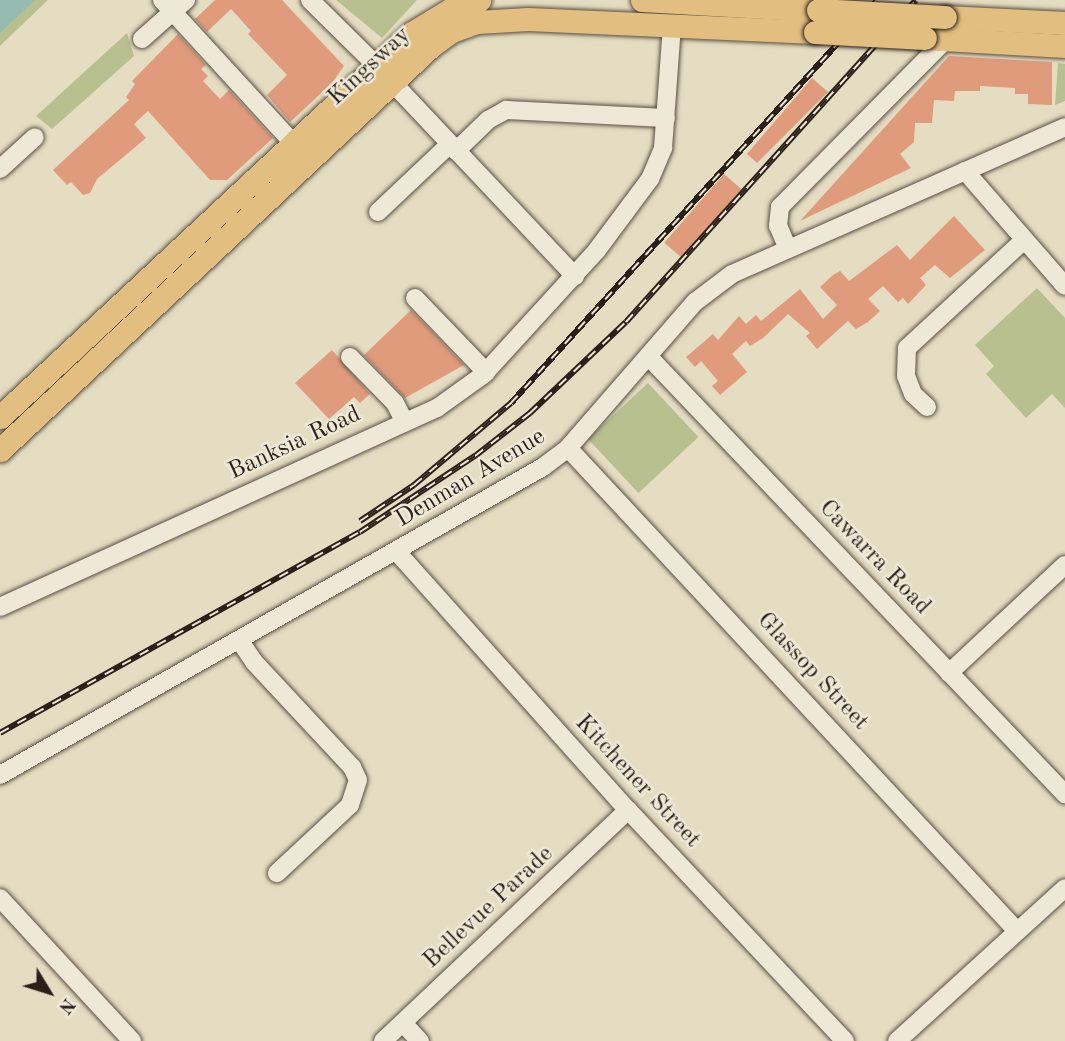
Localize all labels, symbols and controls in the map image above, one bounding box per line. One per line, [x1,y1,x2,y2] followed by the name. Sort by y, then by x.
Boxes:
[323,21,417,113] street label: Kingsway
[224,401,366,487] street label: Banksia Road
[391,423,551,535] street label: Denman Avenue
[812,494,936,622] street label: Cawarra Road
[750,607,874,737] street label: Glassop Street
[568,709,706,855] street label: Kitchener Street
[418,840,560,976] street label: Bellevue Parade
[14,957,84,1027] north arrow
[54,994,78,1017] text: N

